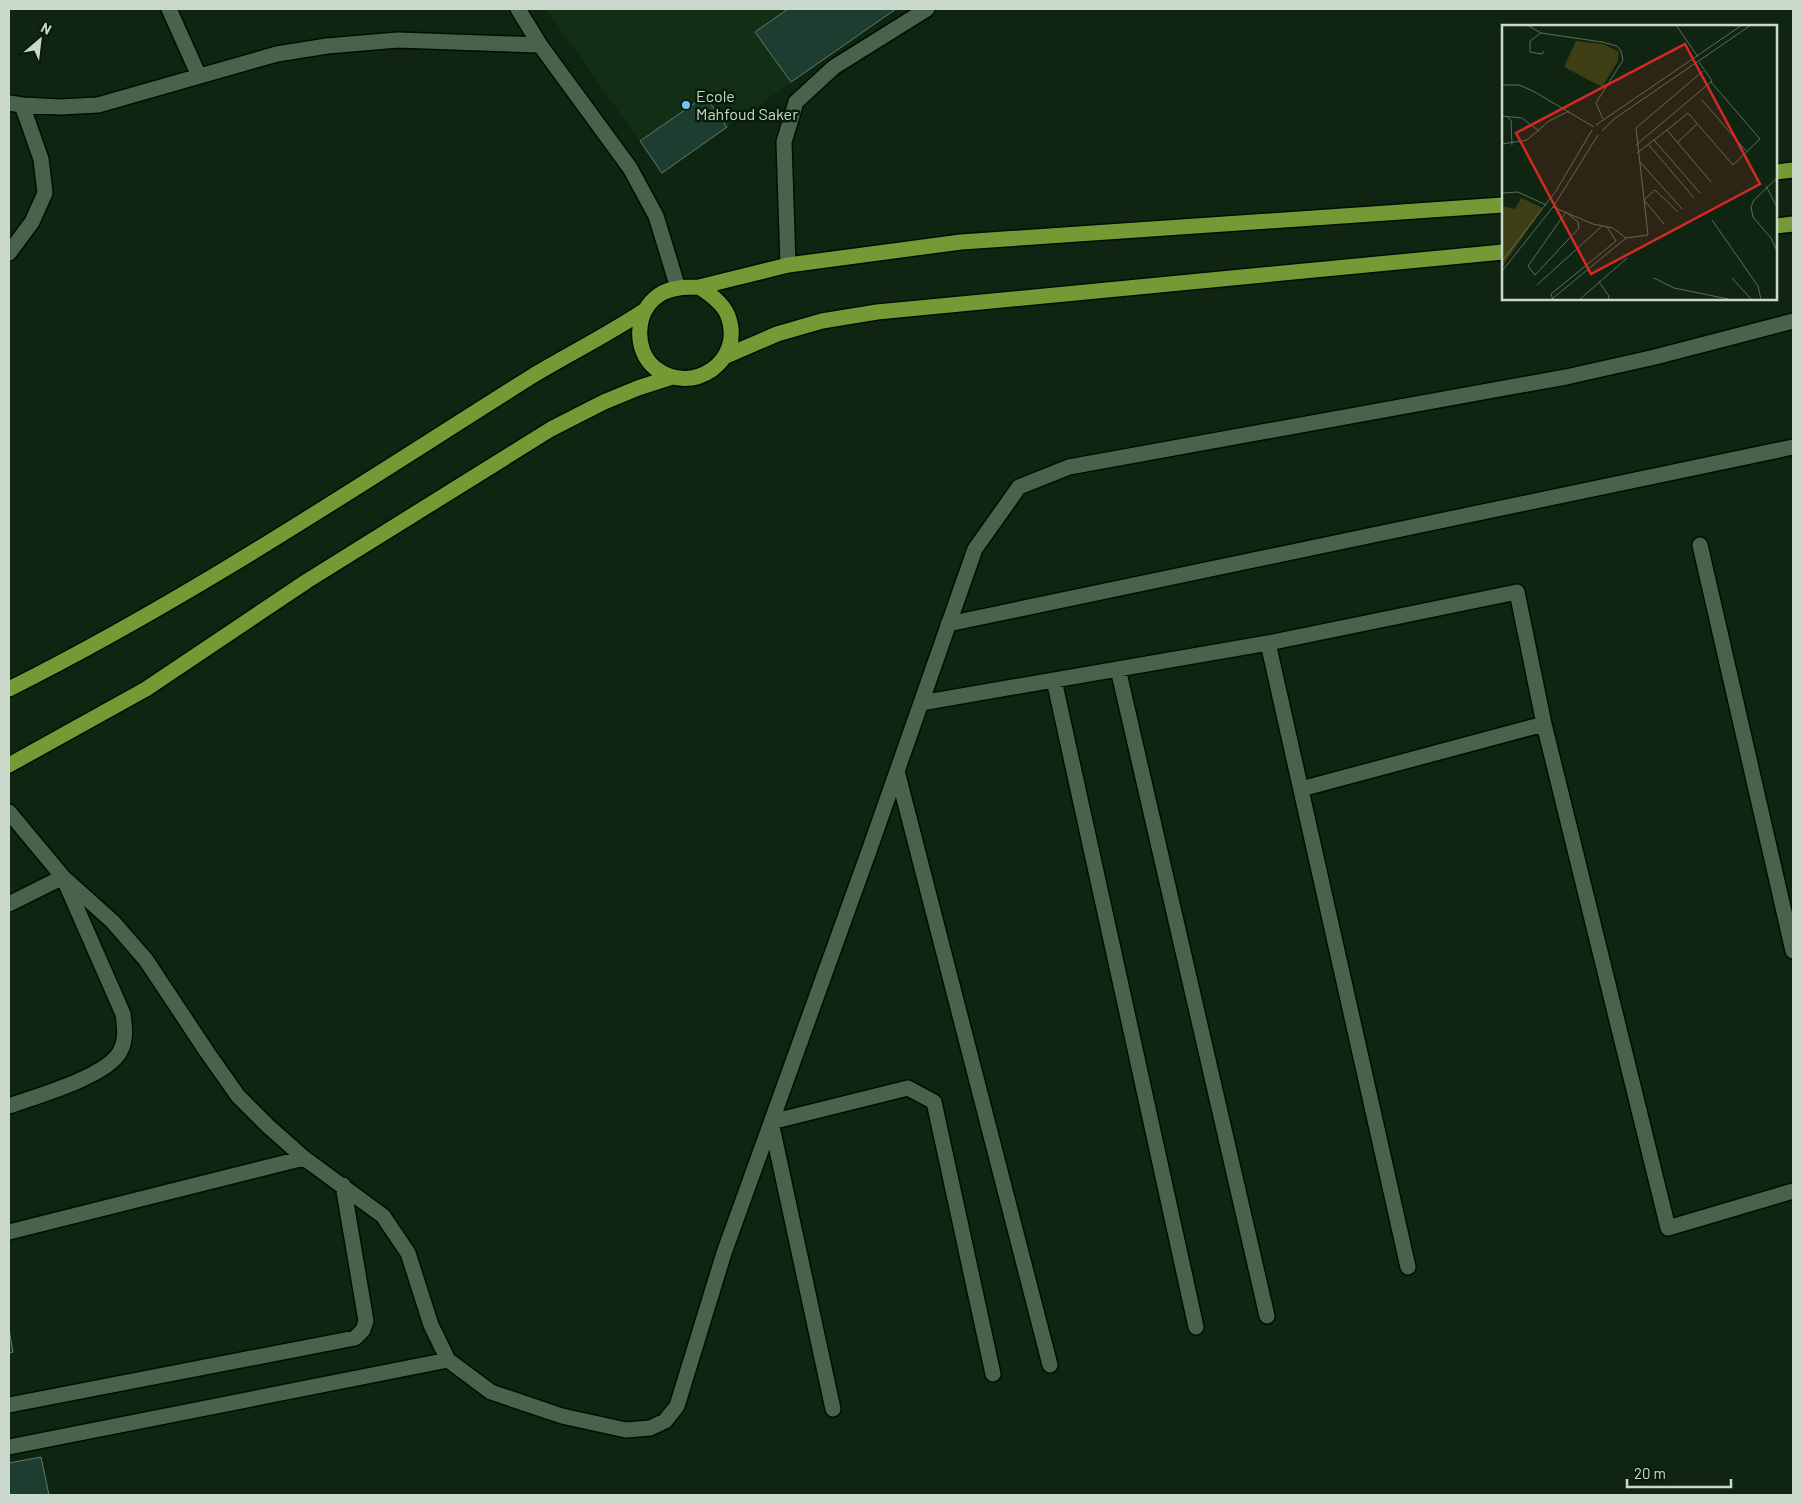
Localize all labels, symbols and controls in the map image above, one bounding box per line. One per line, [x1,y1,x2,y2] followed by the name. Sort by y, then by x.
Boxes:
[15,15,65,65] north arrow
[38,18,54,38] text: N
[1502,25,1777,300] inset map
[696,86,798,123] place label: Ecole Mahfoud Saker
[680,99,692,111] marker: Ecole Mahfoud Saker
[1627,1456,1731,1488] scale bar
[1634,1464,1666,1482] text: 20 m

